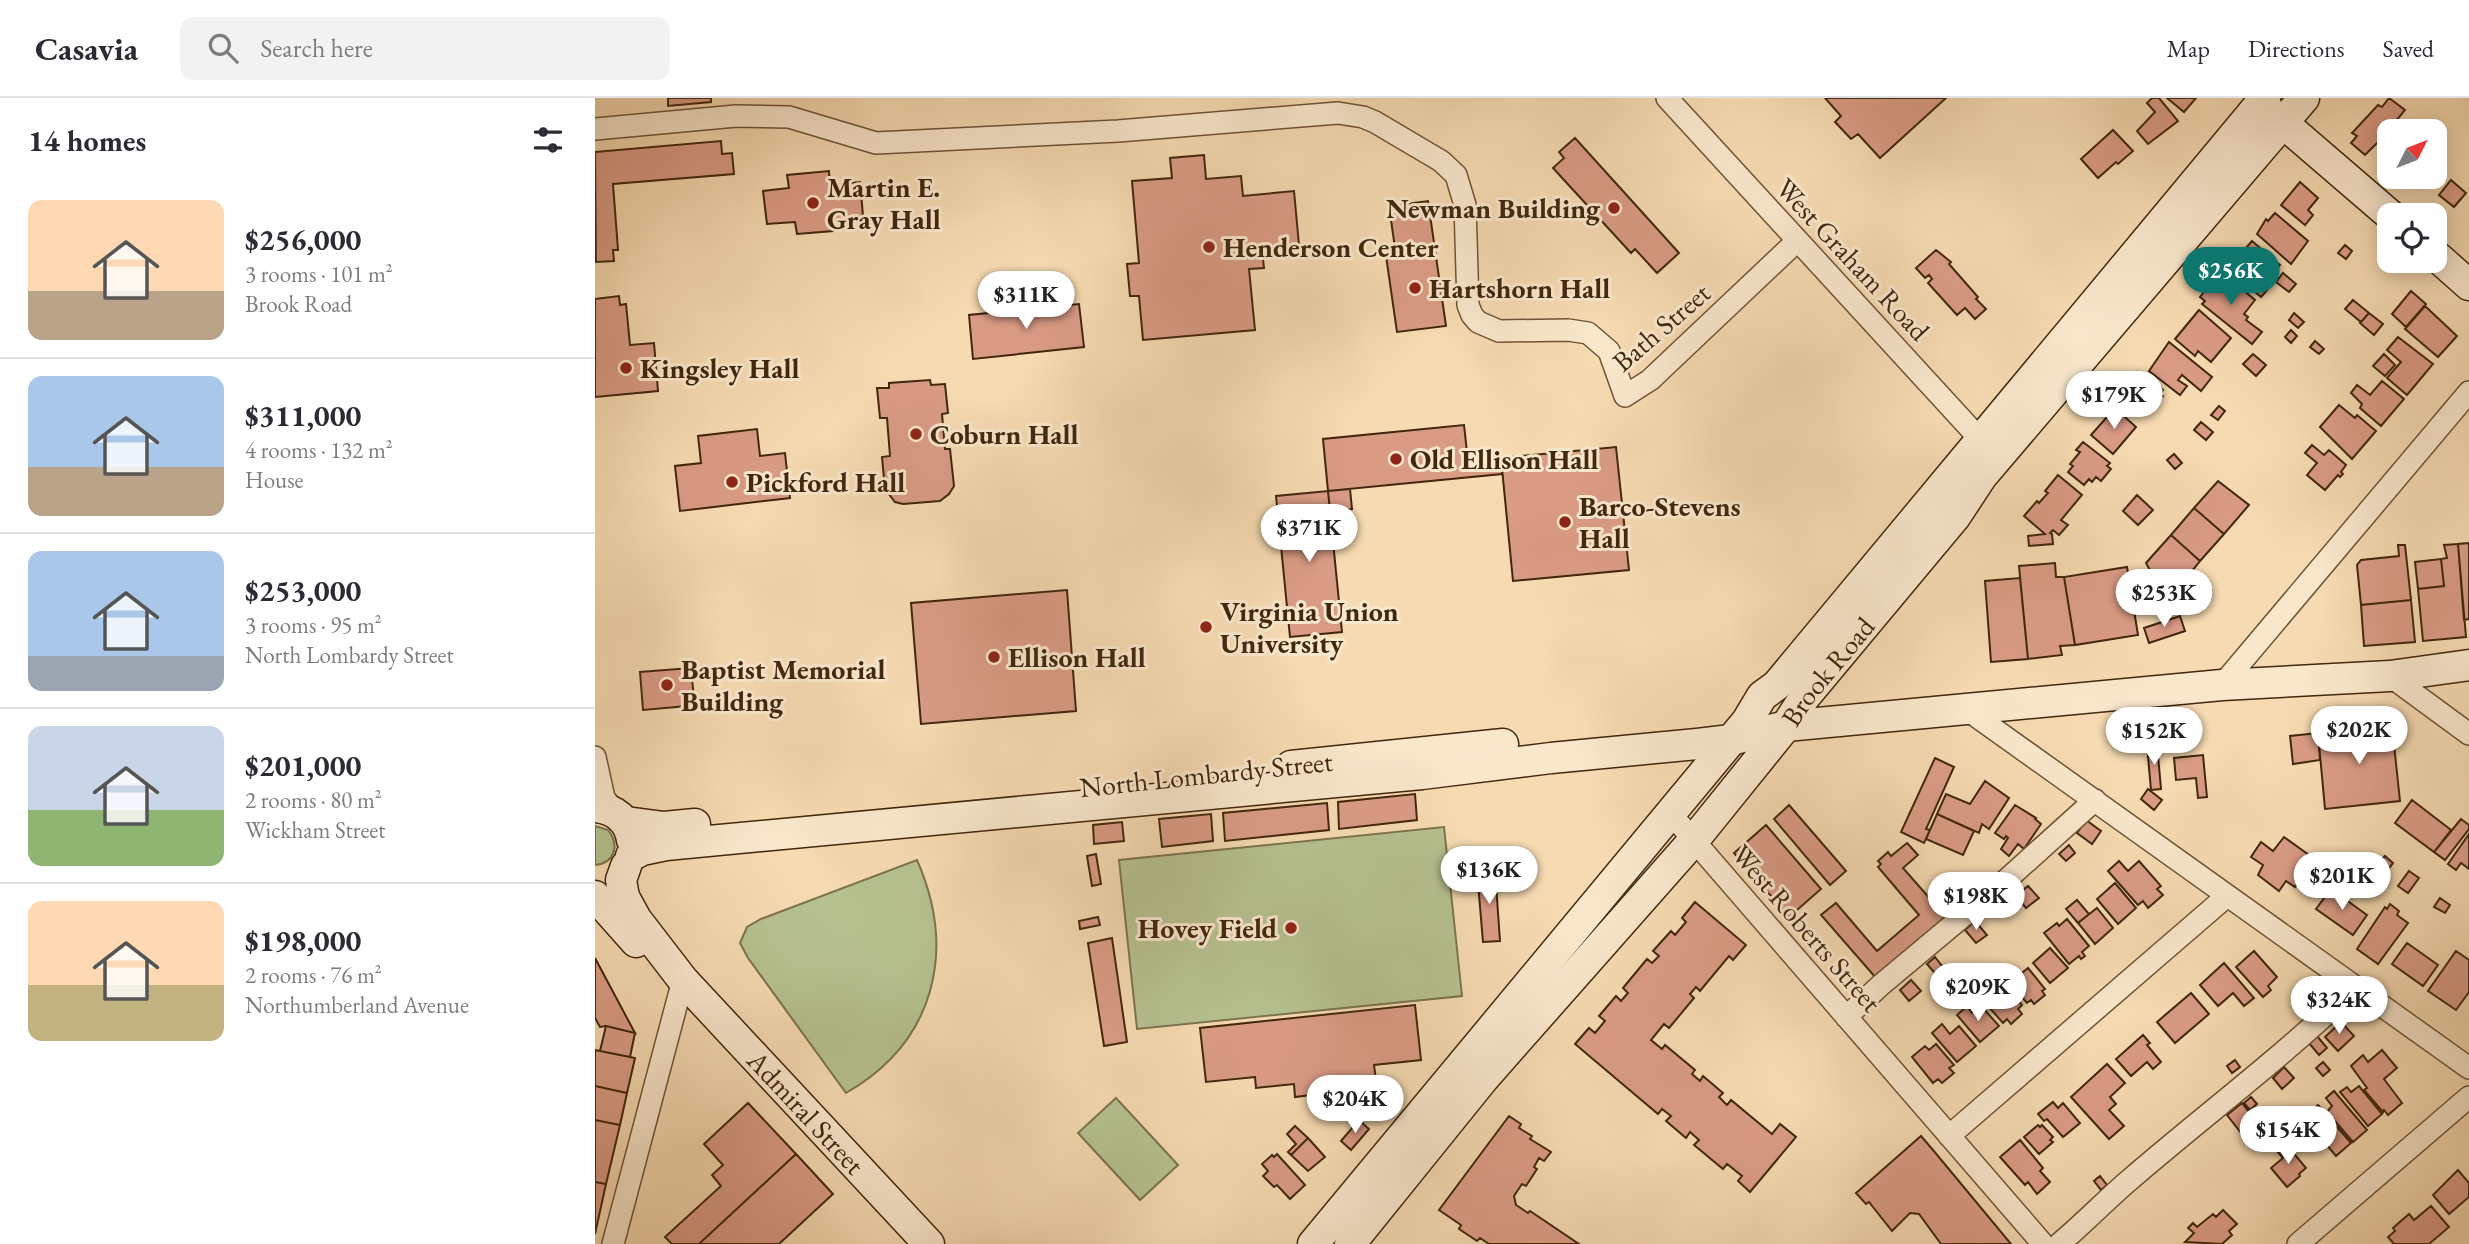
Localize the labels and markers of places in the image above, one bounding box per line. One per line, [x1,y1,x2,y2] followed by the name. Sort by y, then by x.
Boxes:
[827,169,941,237] place label: Martin E. Gray Hall
[1386,190,1601,226] place label: Newman Building
[805,195,821,211] marker: Martin E. Gray Hall
[1606,200,1622,216] marker: Newman Building
[1223,229,1439,265] place label: Henderson Center
[1201,239,1217,255] marker: Henderson Center
[2182,248,2280,307] pin: $256K
[1429,270,1610,306] place label: Hartshorn Hall
[977,272,1075,331] pin: $311K
[1407,280,1423,296] marker: Hartshorn Hall
[640,350,800,386] place label: Kingsley Hall
[618,360,634,376] marker: Kingsley Hall
[2065,372,2163,431] pin: $179K
[930,416,1079,452] place label: Coburn Hall
[908,426,924,442] marker: Coburn Hall
[1410,441,1599,477] place label: Old Ellison Hall
[1388,451,1404,467] marker: Old Ellison Hall
[746,464,905,500] place label: Pickford Hall
[724,474,740,490] marker: Pickford Hall
[1579,488,1741,556] place label: Barco-Stevens Hall
[1260,504,1358,564] pin: $371K
[1557,514,1573,530] marker: Barco-Stevens Hall
[2115,570,2213,629] pin: $253K
[1220,593,1399,661] place label: Virginia Union University
[1198,619,1214,635] marker: Virginia Union University
[1008,639,1146,675] place label: Ellison Hall
[986,649,1002,665] marker: Ellison Hall
[681,651,886,719] place label: Baptist Memorial Building
[659,677,675,693] marker: Baptist Memorial Building
[2310,706,2408,766] pin: $202K
[2105,708,2203,767] pin: $152K
[1440,846,1538,906] pin: $136K
[2293,852,2391,912] pin: $201K
[1927,872,2025,932] pin: $198K
[1138,910,1278,946] place label: Hovey Field
[1283,920,1299,936] marker: Hovey Field
[1929,964,2027,1023] pin: $209K
[2290,976,2388,1036] pin: $324K
[1306,1076,1404,1135] pin: $204K
[2239,1107,2337,1166] pin: $154K

